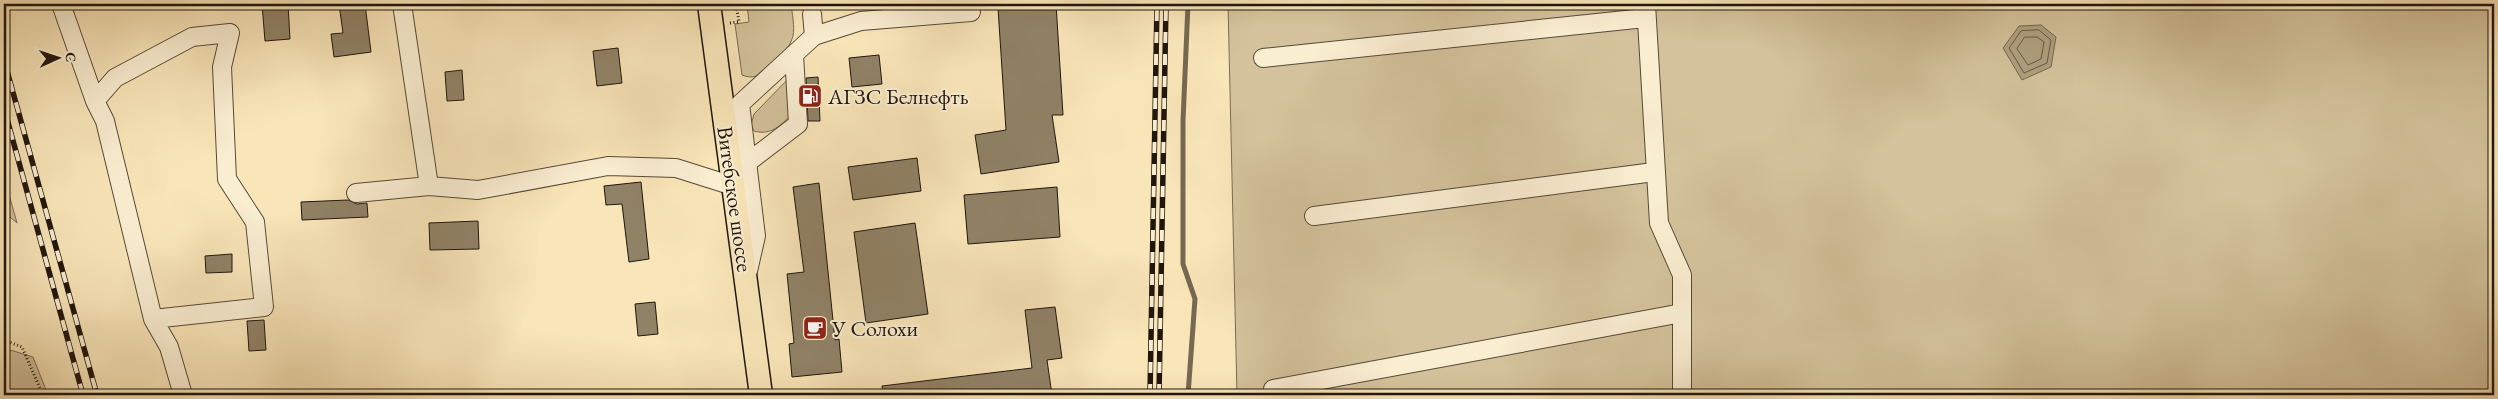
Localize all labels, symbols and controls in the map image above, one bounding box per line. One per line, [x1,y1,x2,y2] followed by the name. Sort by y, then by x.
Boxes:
[32,32,82,82] north arrow
[62,52,80,63] text: С
[827,82,969,111] place label: АГЗС Белнефть
[797,83,823,109] fuel station icon: АГЗС Белнефть
[710,124,760,274] street label: Витебское шоссе
[831,314,919,343] place label: У Солохи
[802,315,828,341] cafe icon: У Солохи

